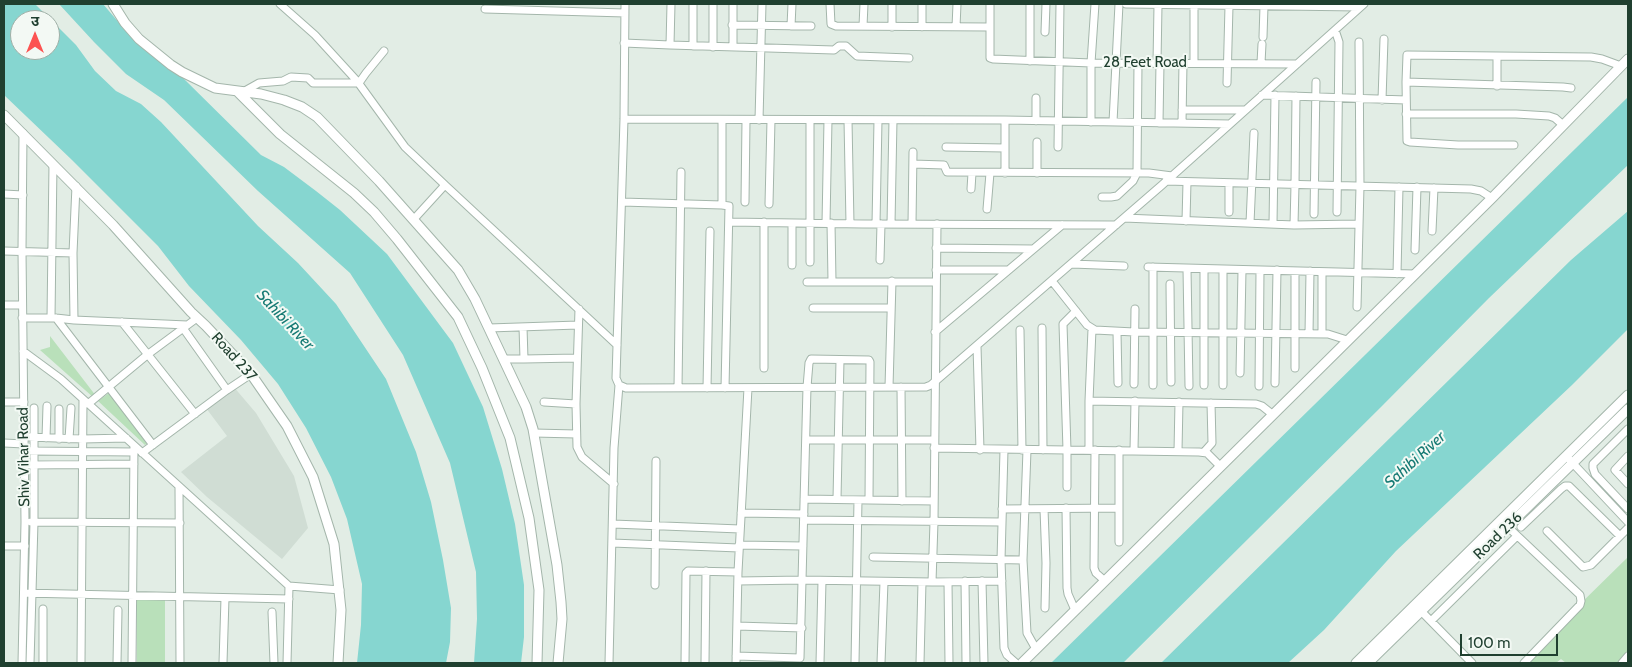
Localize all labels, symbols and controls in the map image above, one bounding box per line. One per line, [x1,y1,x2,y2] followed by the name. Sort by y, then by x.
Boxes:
[10,10,60,60] north arrow
[31,12,39,30] text: उ
[1103,54,1187,72] street label: 28 Feet Road
[252,286,318,354] water label: Sahibi River
[207,329,261,385] street label: Road 237
[14,407,34,507] street label: Shiv Vihar Road
[1381,428,1449,492] water label: Sahibi River
[1470,509,1526,563] street label: Road 236
[1462,624,1560,656] scale bar
[1468,634,1510,652] text: 100 m

